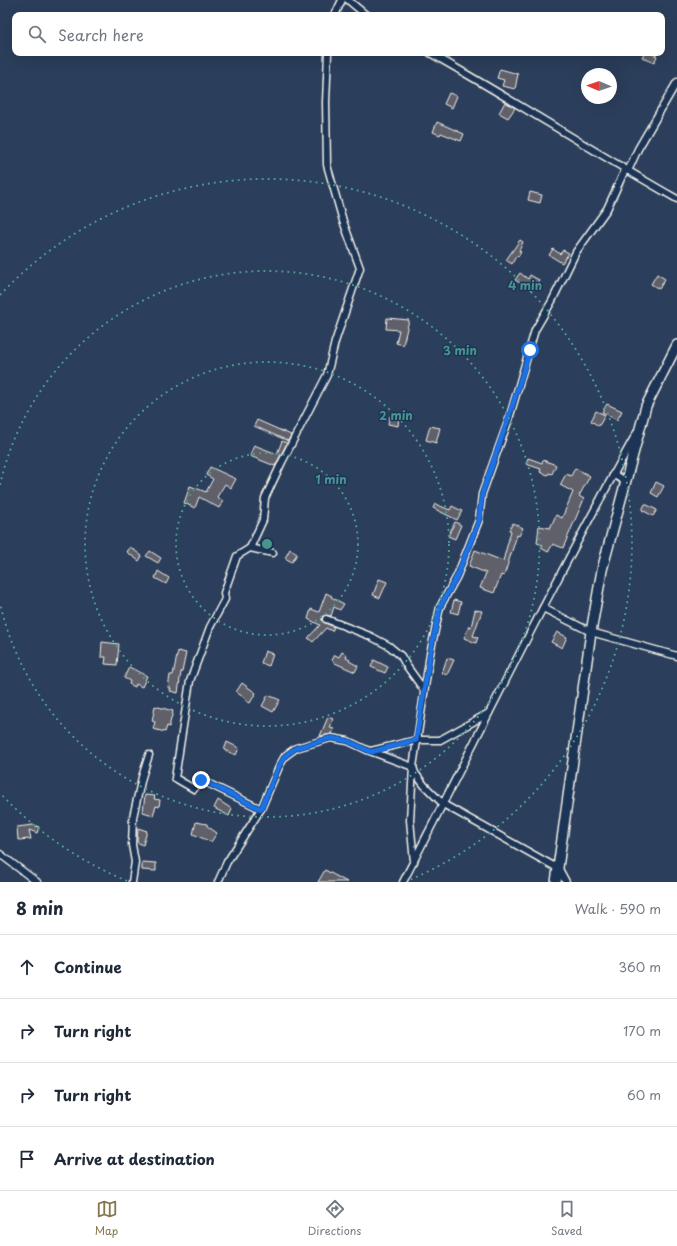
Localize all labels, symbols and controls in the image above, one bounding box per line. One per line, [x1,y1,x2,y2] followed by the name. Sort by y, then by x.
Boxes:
[12,12,665,56] search box
[26,23,48,45] icon: search
[58,23,144,46] text: Search here
[581,68,617,104] north arrow
[508,276,542,294] text: 4 min
[443,341,477,359] text: 3 min
[521,341,539,359] route start
[379,406,413,424] text: 2 min
[315,470,347,488] text: 1 min
[260,537,274,551] centre of rings
[192,771,210,789] route end
[16,895,64,921] text: 8 min
[575,899,661,918] text: Walk · 590 m
[54,955,122,978] text: Continue
[16,956,38,978] icon: ahead
[618,957,661,976] text: 360 m
[54,1019,131,1042] text: Turn right
[16,1020,38,1042] icon: right
[623,1021,661,1040] text: 170 m
[54,1083,131,1106] text: Turn right
[16,1084,38,1106] icon: right
[627,1085,661,1104] text: 60 m
[54,1147,215,1170] text: Arrive at destination
[16,1148,38,1170] icon: arrive
[95,1198,118,1239] tab: Map
[308,1198,361,1239] tab: Directions
[551,1198,582,1239] tab: Saved

